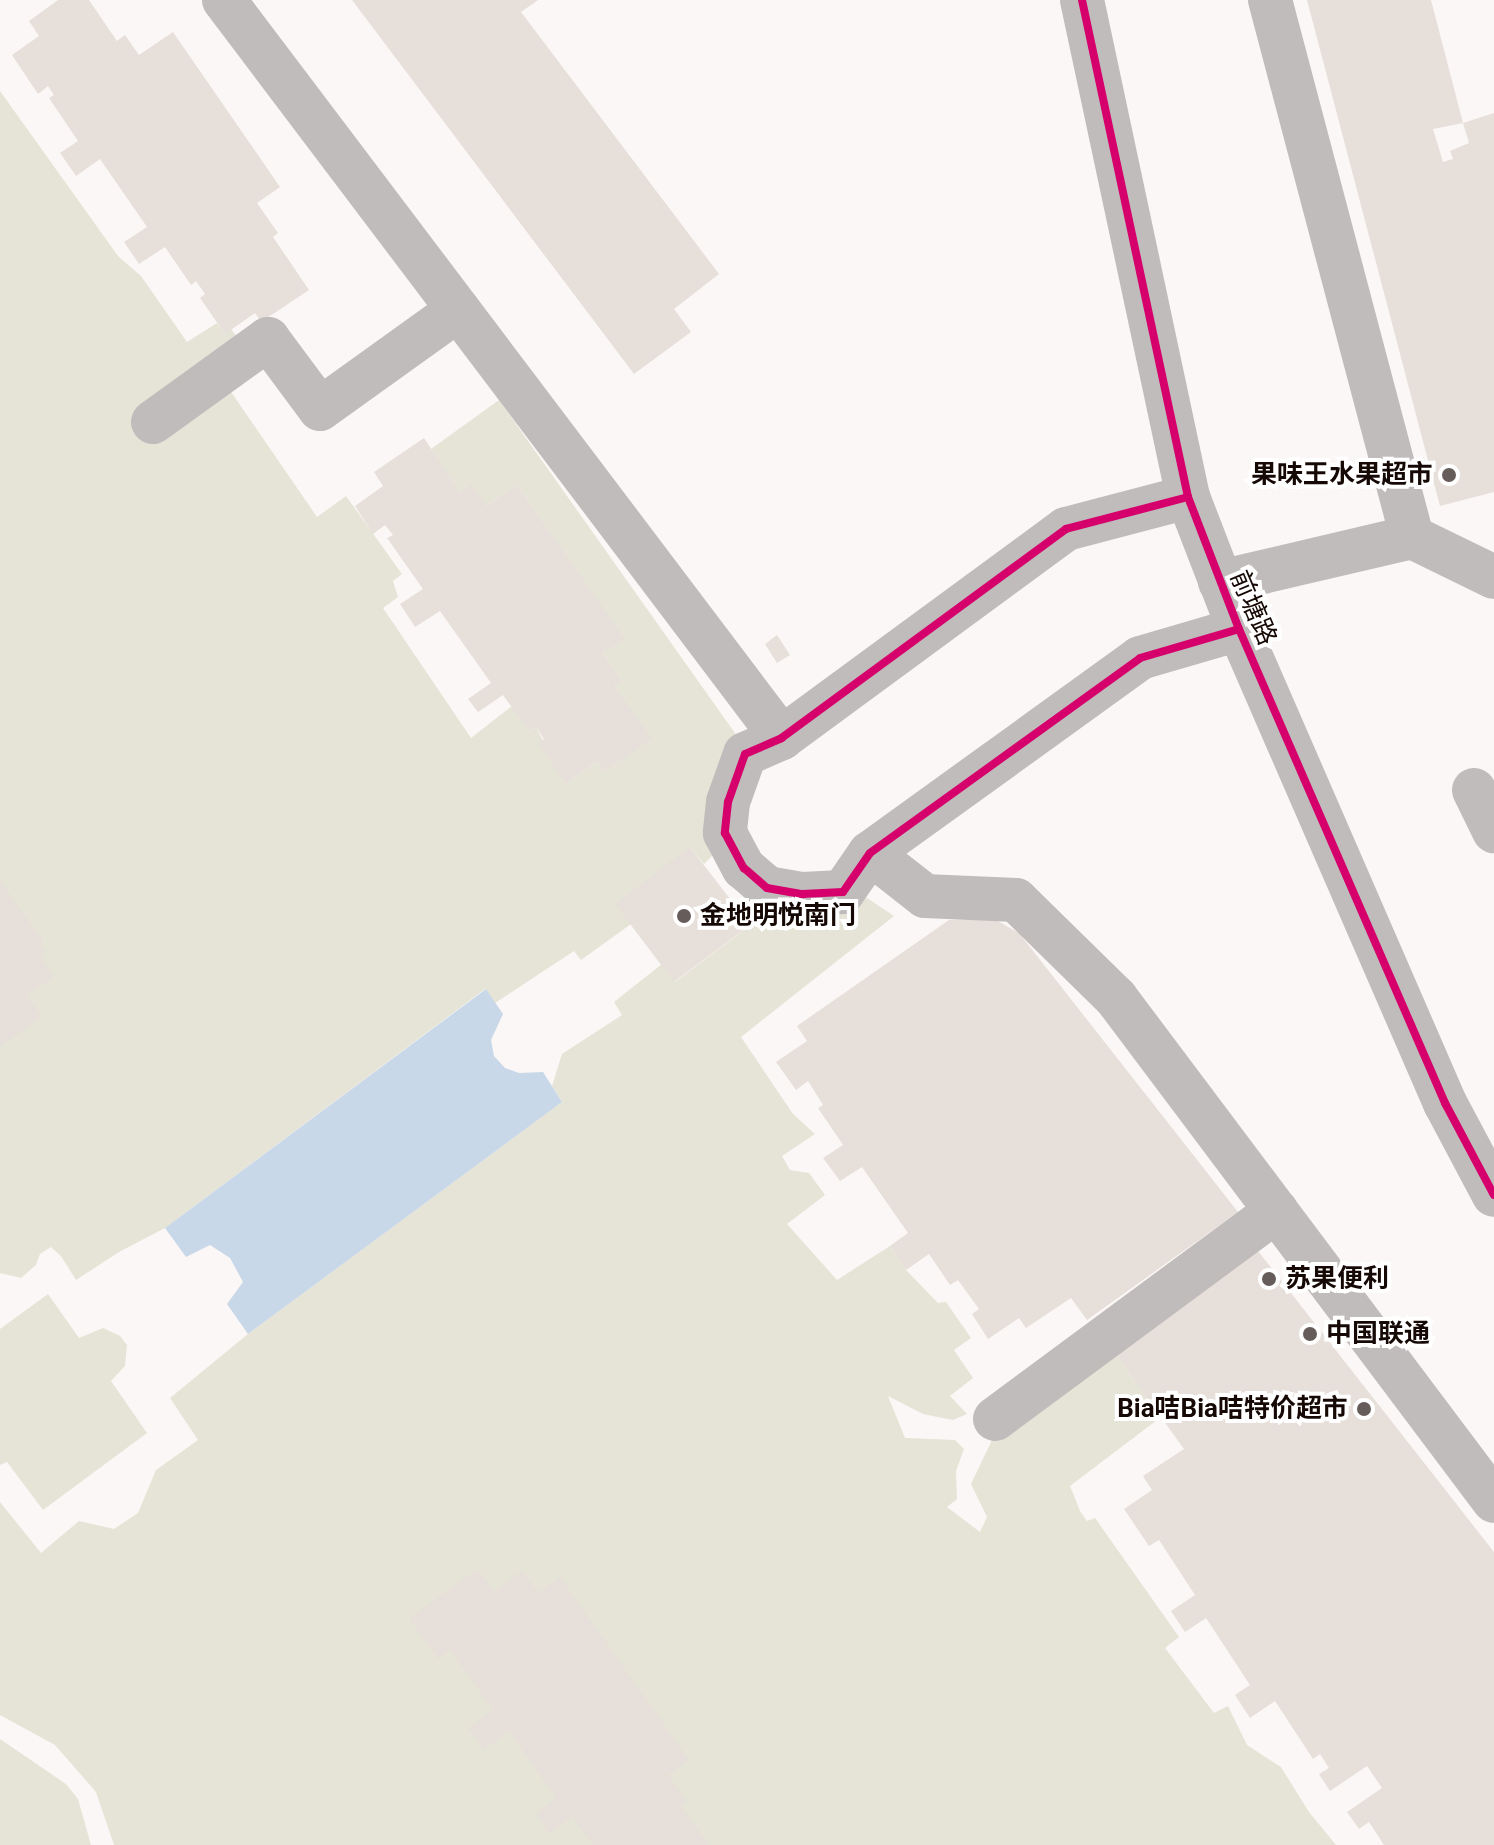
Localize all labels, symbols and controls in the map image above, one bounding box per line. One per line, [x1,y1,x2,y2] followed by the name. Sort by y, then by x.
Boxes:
[1251,459,1433,491] place label: 果味王水果超市
[1440,466,1458,484] marker: 果味王水果超市
[1223,566,1283,650] street label: 前塘路
[700,900,856,932] place label: 金地明悦南门
[675,907,693,925] marker: 金地明悦南门
[1285,1263,1389,1295] place label: 苏果便利
[1260,1270,1278,1288] marker: 苏果便利
[1326,1318,1430,1350] place label: 中国联通
[1301,1325,1319,1343] marker: 中国联通
[1117,1393,1348,1425] place label: Bia咭Bia咭特价超市
[1355,1400,1373,1418] marker: Bia咭Bia咭特价超市

